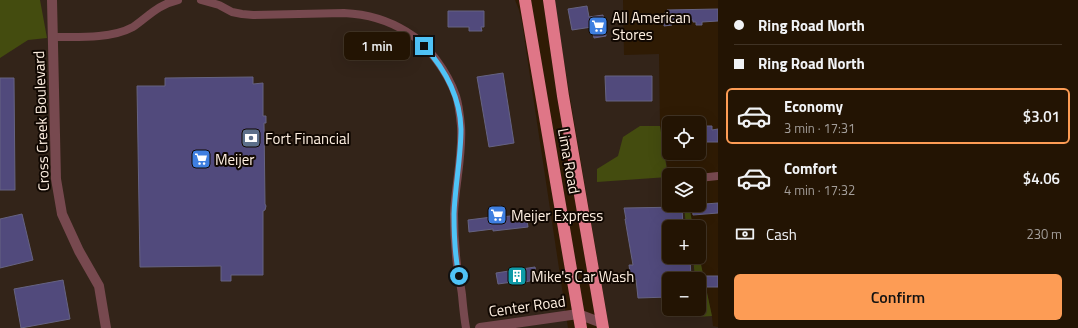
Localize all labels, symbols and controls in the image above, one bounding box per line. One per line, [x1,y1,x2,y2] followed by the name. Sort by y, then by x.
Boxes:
[612,6,691,46] place label: All American Stores
[758,14,865,37] text: Ring Road North
[587,15,609,37] supermarket icon: All American Stores
[344,32,410,60] callout: 1 min
[361,36,393,56] text: 1 min
[415,37,433,55] route end
[27,50,55,192] street label: Cross Creek Boulevard
[758,52,865,75] text: Ring Road North
[784,95,843,118] text: Economy
[736,98,772,134] icon: car
[1023,105,1060,128] text: $3.01
[662,116,706,316] map controls
[662,116,706,160] button: locate
[784,118,855,138] text: 3 min · 17:31
[552,126,586,196] street label: Lima Road
[240,127,262,149] bank icon: Fort Financial
[265,127,350,150] place label: Fort Financial
[190,148,212,170] supermarket icon: Meijer
[215,148,254,171] place label: Meijer
[784,157,837,180] text: Comfort
[736,160,772,196] icon: car
[1023,167,1060,190] text: $4.06
[662,168,706,212] button: layers
[784,180,855,200] text: 4 min · 17:32
[486,204,508,226] supermarket icon: Meijer Express
[511,204,603,227] place label: Meijer Express
[662,220,706,264] button: +
[734,223,756,245] icon: cash
[766,223,797,246] text: Cash
[1026,224,1062,244] text: 230 m
[506,265,528,287] building icon: Mike's Car Wash
[531,265,634,288] place label: Mike's Car Wash
[450,267,468,285] route start
[662,272,706,316] button: −
[734,274,1062,320] button: Confirm
[487,289,567,323] street label: Center Road

